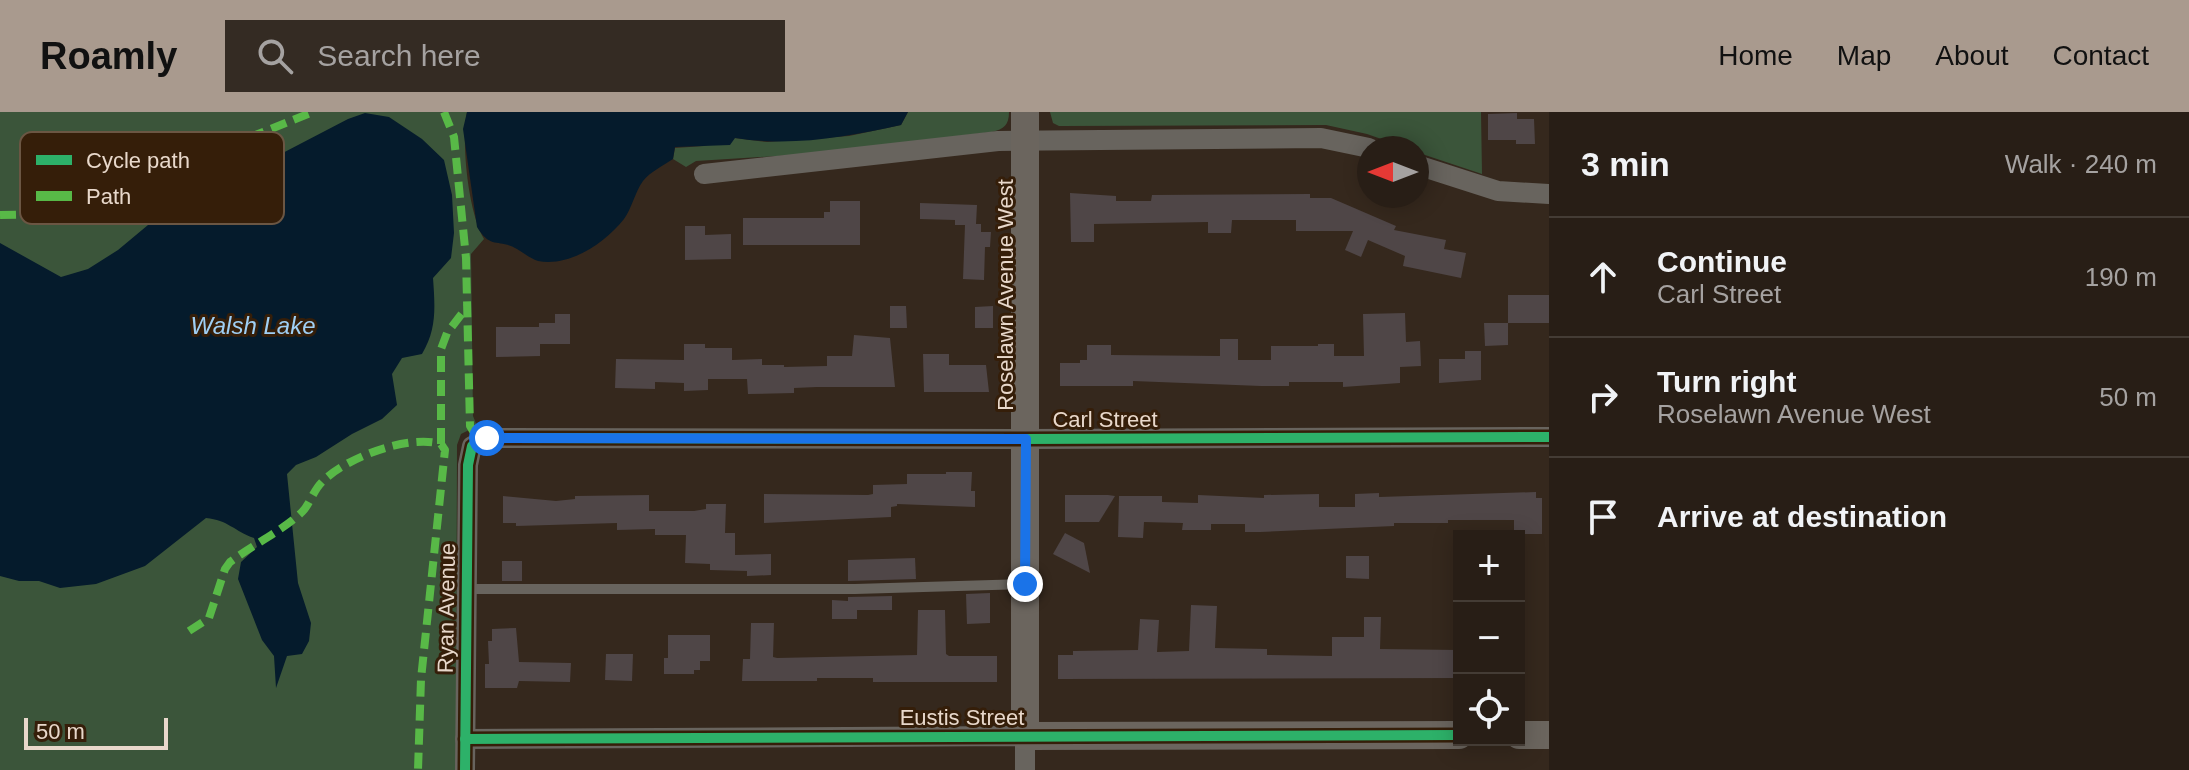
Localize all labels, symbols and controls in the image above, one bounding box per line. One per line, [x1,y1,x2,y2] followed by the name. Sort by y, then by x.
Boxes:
[225,20,785,92] search box
[253,34,297,78] icon: search
[40,35,177,77] text: Roamly
[317,39,481,72] text: Search here
[1718,40,1793,71] text: Home
[1837,40,1891,71] text: Map
[1935,40,2009,71] text: About
[2053,40,2149,71] text: Contact
[20,132,284,224] legend
[1357,136,1429,208] north arrow
[1581,145,1670,183] text: 3 min
[86,148,190,173] text: Cycle path
[2005,149,2157,179] text: Walk · 240 m
[993,179,1018,411] street label: Roselawn Avenue West
[86,184,131,209] text: Path
[1657,245,1787,278] text: Continue
[1581,255,1625,299] icon: ahead
[2085,262,2157,292] text: 190 m
[1657,279,1781,309] text: Carl Street
[191,312,315,339] water label: Walsh Lake
[1657,365,1796,398] text: Turn right
[1581,375,1625,419] icon: right
[2099,382,2157,412] text: 50 m
[1657,399,1931,429] text: Roselawn Avenue West
[1052,407,1158,432] street label: Carl Street
[469,420,505,456] route start
[1581,495,1625,539] icon: arrive
[1657,500,1947,533] text: Arrive at destination
[1453,530,1525,746] map controls
[1453,530,1525,602] button: +
[433,543,460,673] street label: Ryan Avenue
[1007,566,1043,602] route end
[1453,602,1525,674] button: −
[1453,674,1525,746] button: locate
[900,705,1024,730] street label: Eustis Street
[24,714,168,750] scale bar
[36,719,85,744] text: 50 m

